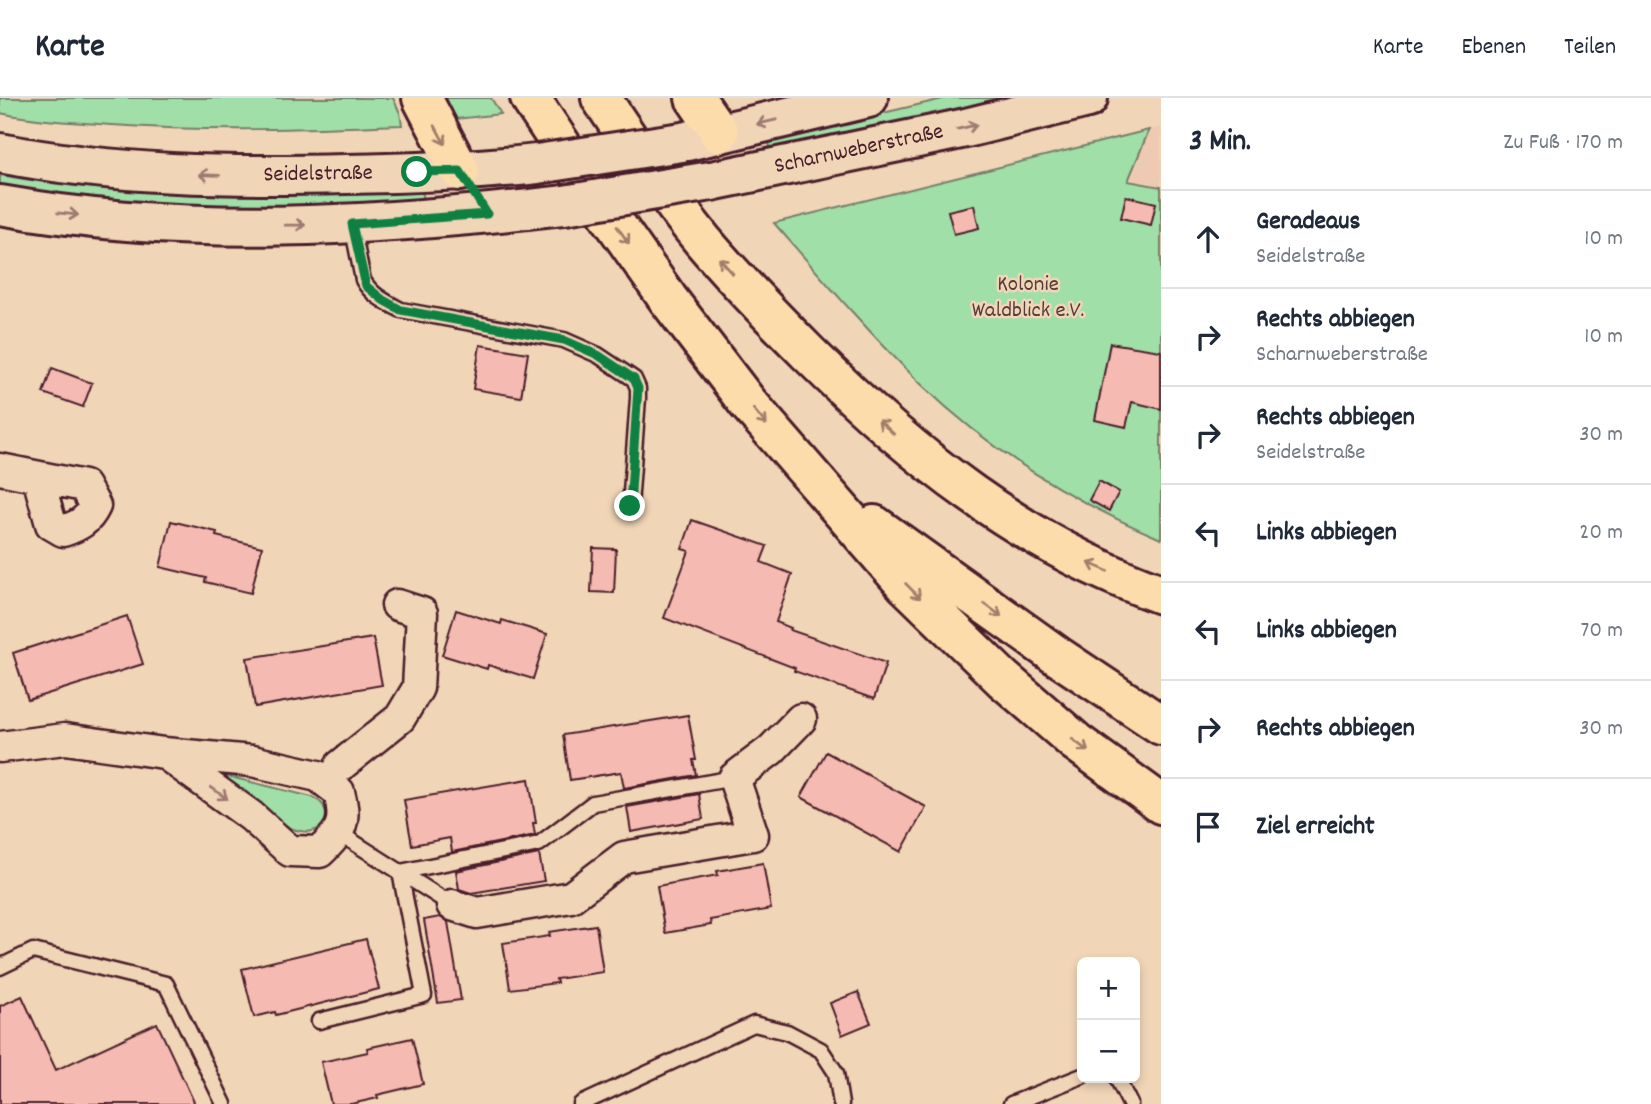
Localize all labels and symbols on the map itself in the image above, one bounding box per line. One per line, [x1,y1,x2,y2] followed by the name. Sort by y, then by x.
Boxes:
[756,116,779,129] one-way arrow
[771,116,947,184] street label: Scharnweberstraße
[955,120,978,134] one-way arrow
[433,124,447,145] one-way arrow
[401,156,432,187] route start
[263,158,373,192] street label: Seidelstraße
[198,168,221,182] one-way arrow
[56,208,78,221] one-way arrow
[283,218,306,232] one-way arrow
[616,225,630,244] one-way arrow
[718,257,734,275] one-way arrow
[972,269,1084,328] park label: Kolonie Waldblick e.V.
[752,407,768,425] one-way arrow
[878,418,895,435] one-way arrow
[614,490,645,521] route end
[1088,560,1109,573] one-way arrow
[904,582,921,599] one-way arrow
[983,603,1002,617] one-way arrow
[1070,737,1088,753] one-way arrow
[210,785,229,800] one-way arrow

